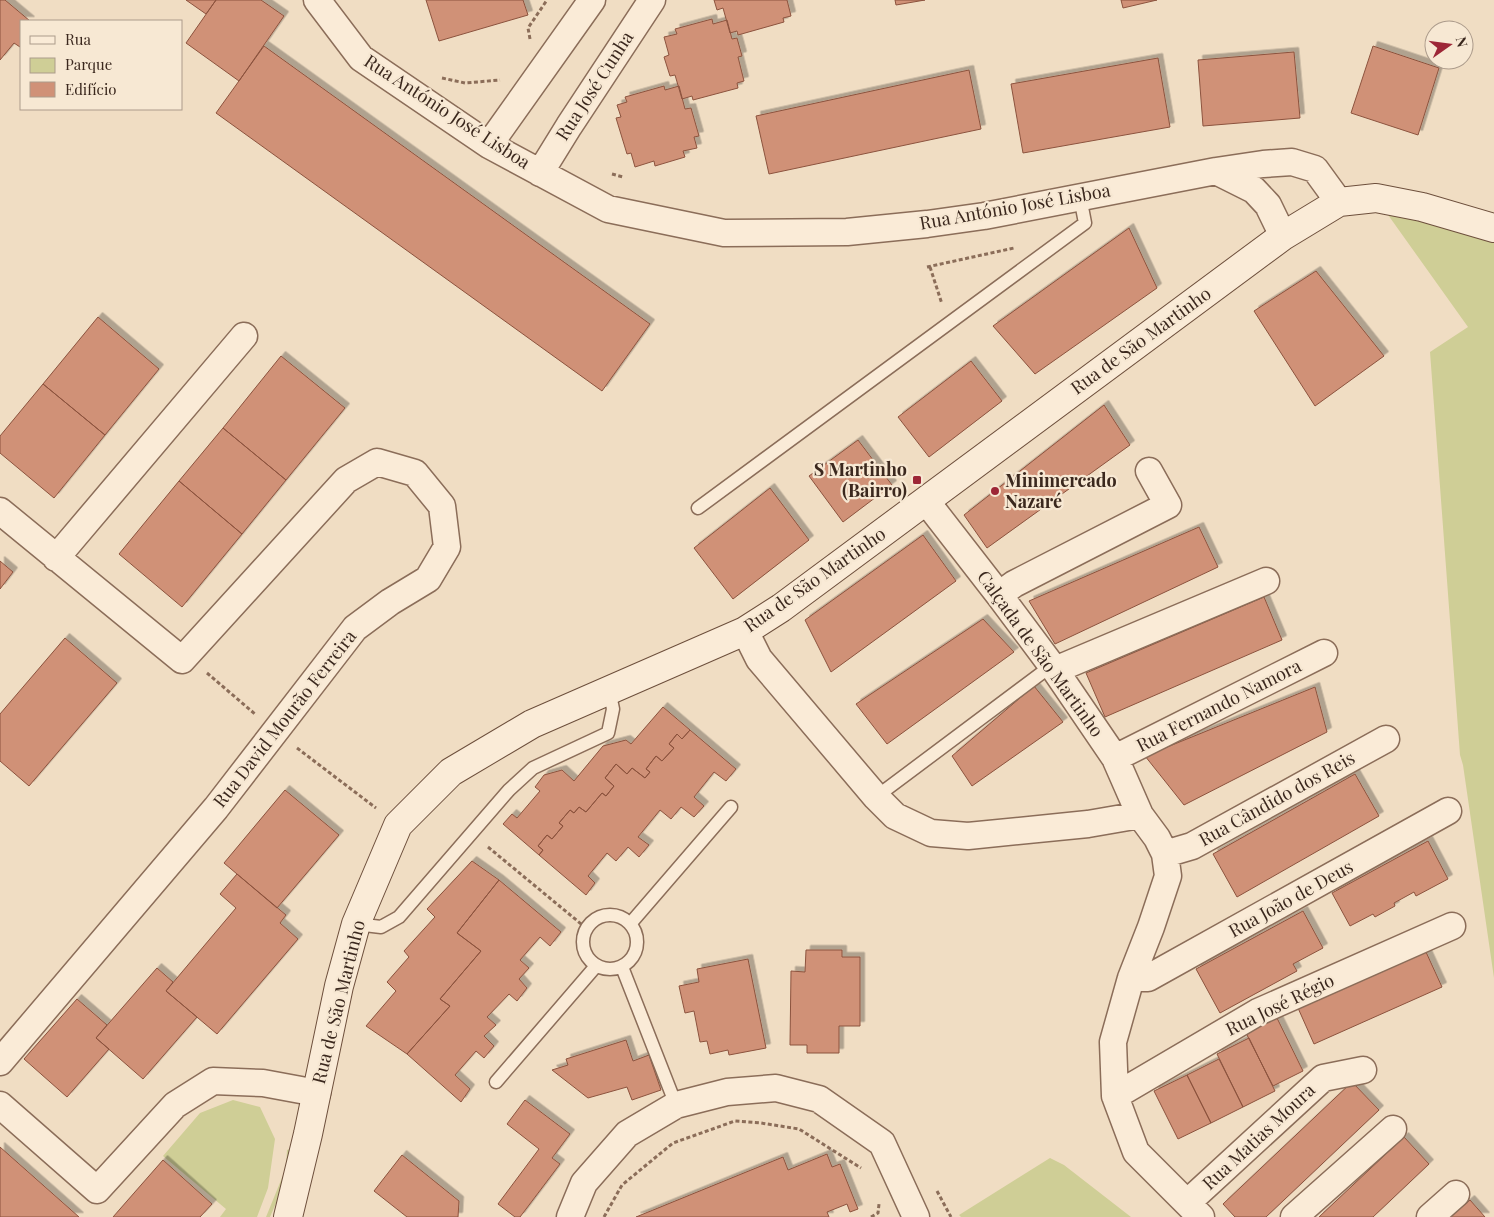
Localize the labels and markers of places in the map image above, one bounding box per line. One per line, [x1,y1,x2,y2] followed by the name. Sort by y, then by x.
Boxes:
[814,457,907,502] place label: S Martinho (Bairro)
[1005,468,1117,513] place label: Minimercado Nazaré
[911,474,923,486] marker: S Martinho (Bairro)
[989,485,1001,497] marker: Minimercado Nazaré

